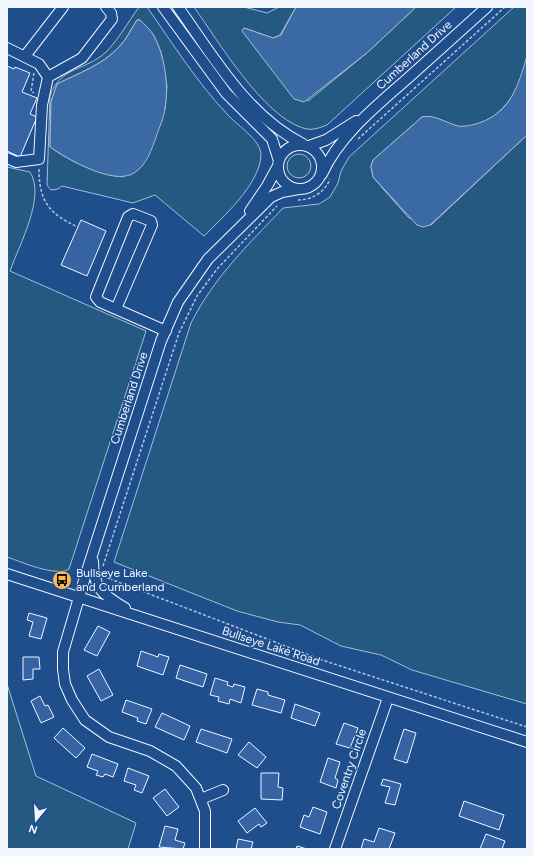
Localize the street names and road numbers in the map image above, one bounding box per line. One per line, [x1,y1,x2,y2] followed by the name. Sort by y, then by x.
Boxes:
[373,17,455,92] street label: Cumberland Drive
[107,350,151,446] street label: Cumberland Drive
[220,624,322,668] street label: Bullseye Lake Road
[329,727,369,811] street label: Coventry Circle

